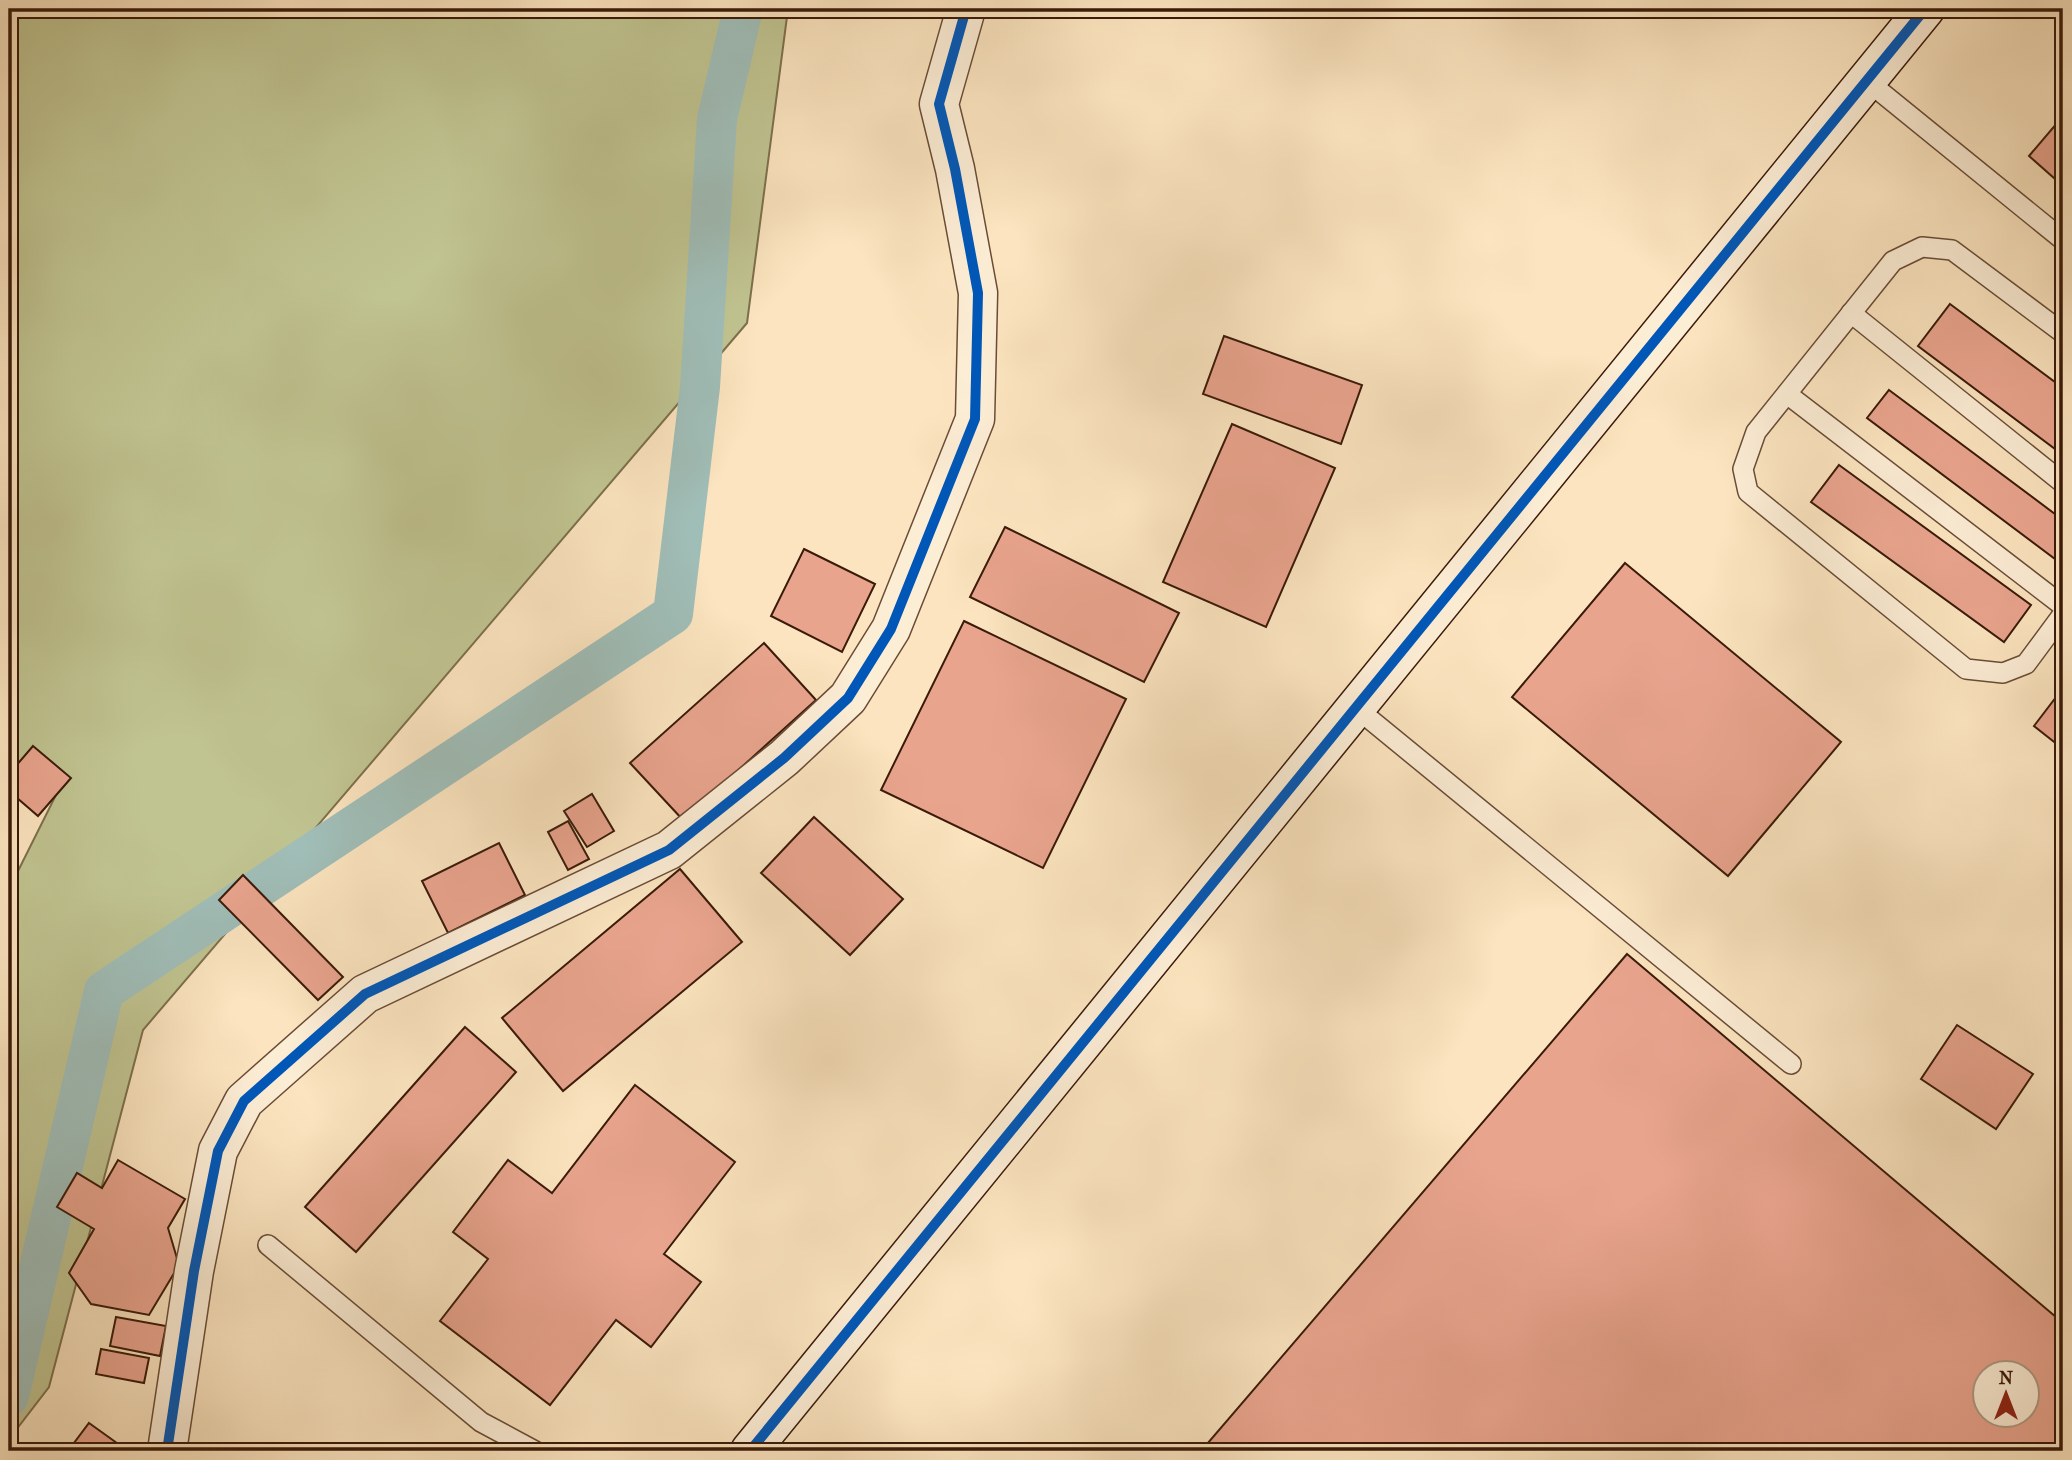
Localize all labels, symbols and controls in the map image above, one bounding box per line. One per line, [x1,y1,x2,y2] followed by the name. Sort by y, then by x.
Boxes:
[1970,1358,2040,1428] north arrow
[1999,1367,2014,1389] text: N

